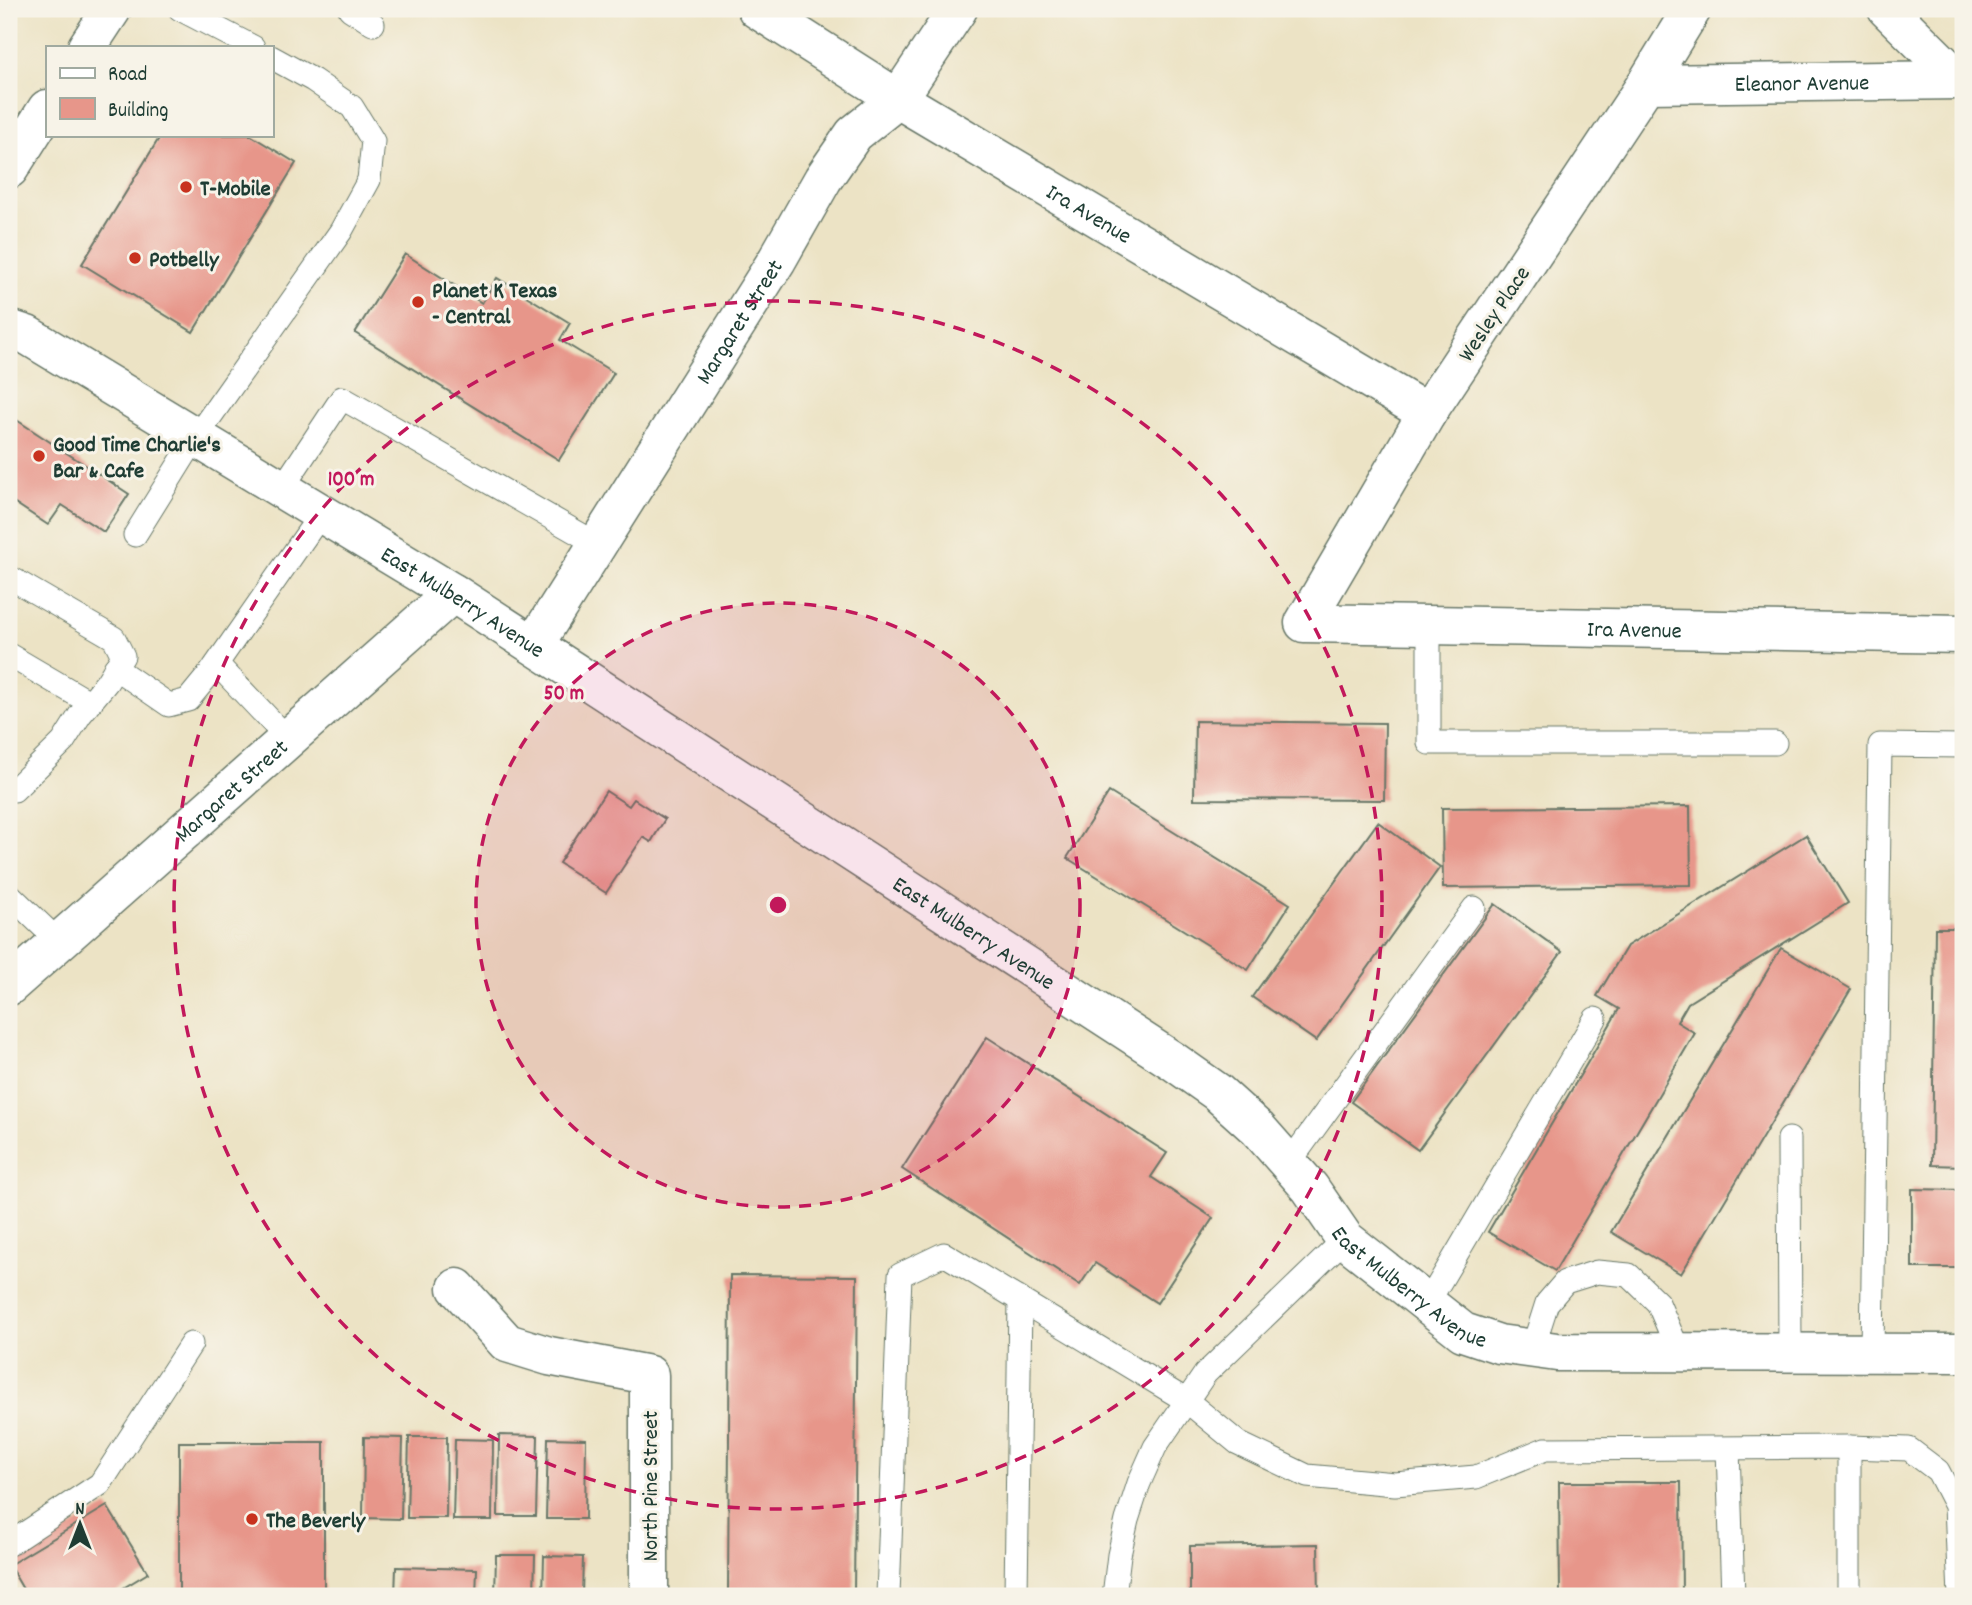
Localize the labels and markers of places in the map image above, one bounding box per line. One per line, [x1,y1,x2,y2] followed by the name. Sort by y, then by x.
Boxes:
[200,174,271,207] place label: T-Mobile
[178,179,194,195] marker: T-Mobile
[149,245,220,278] place label: Potbelly
[127,250,143,266] marker: Potbelly
[432,276,558,335] place label: Planet K Texas - Central
[410,294,426,310] marker: Planet K Texas - Central
[53,430,221,489] place label: Good Time Charlie's Bar & Cafe
[31,448,47,464] marker: Good Time Charlie's Bar & Cafe
[766,893,790,917] centre of rings
[266,1506,367,1539] place label: The Beverly
[244,1511,260,1527] marker: The Beverly

